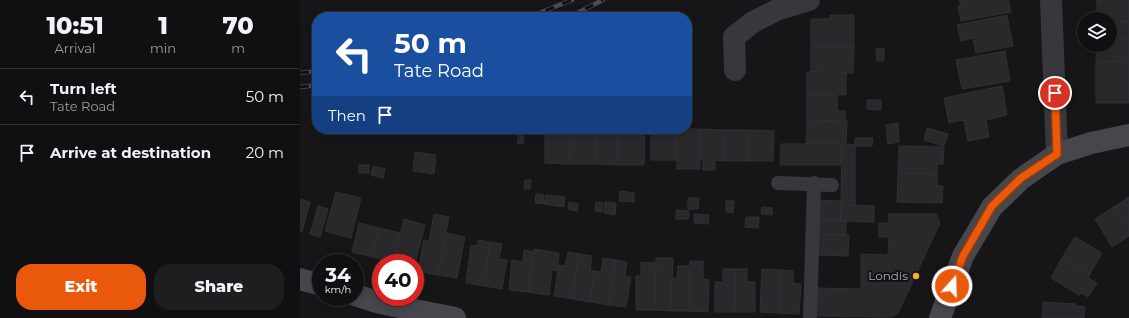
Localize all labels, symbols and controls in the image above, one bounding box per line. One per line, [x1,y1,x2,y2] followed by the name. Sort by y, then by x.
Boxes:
[46,11,104,40] text: 10:51
[158,11,168,40] text: 1
[222,11,254,40] text: 70
[1077,12,1117,52] map controls
[1077,12,1117,52] button: layers
[394,26,467,60] text: 50 m
[328,28,380,80] icon: left
[54,40,96,56] text: Arrival
[150,40,176,56] text: min
[231,40,245,56] text: m
[394,60,484,82] text: Tate Road
[1038,76,1072,110] pin
[50,79,117,98] text: Turn left
[1044,82,1066,104] icon: arrive
[16,86,38,108] icon: left
[246,87,284,106] text: 50 m
[50,98,115,114] text: Tate Road
[374,104,396,126] icon: arrive
[328,106,366,125] text: Then
[16,142,38,164] icon: arrive
[50,143,211,162] text: Arrive at destination
[246,143,284,162] text: 20 m
[372,254,424,306] speed limit sign: 40
[325,263,351,287] text: 34
[16,264,146,310] button: Exit
[154,264,284,310] button: Share
[931,265,973,307] position arrow
[868,268,908,283] place label: Londis
[911,271,921,281] marker: Londis
[325,283,351,296] text: km/h

